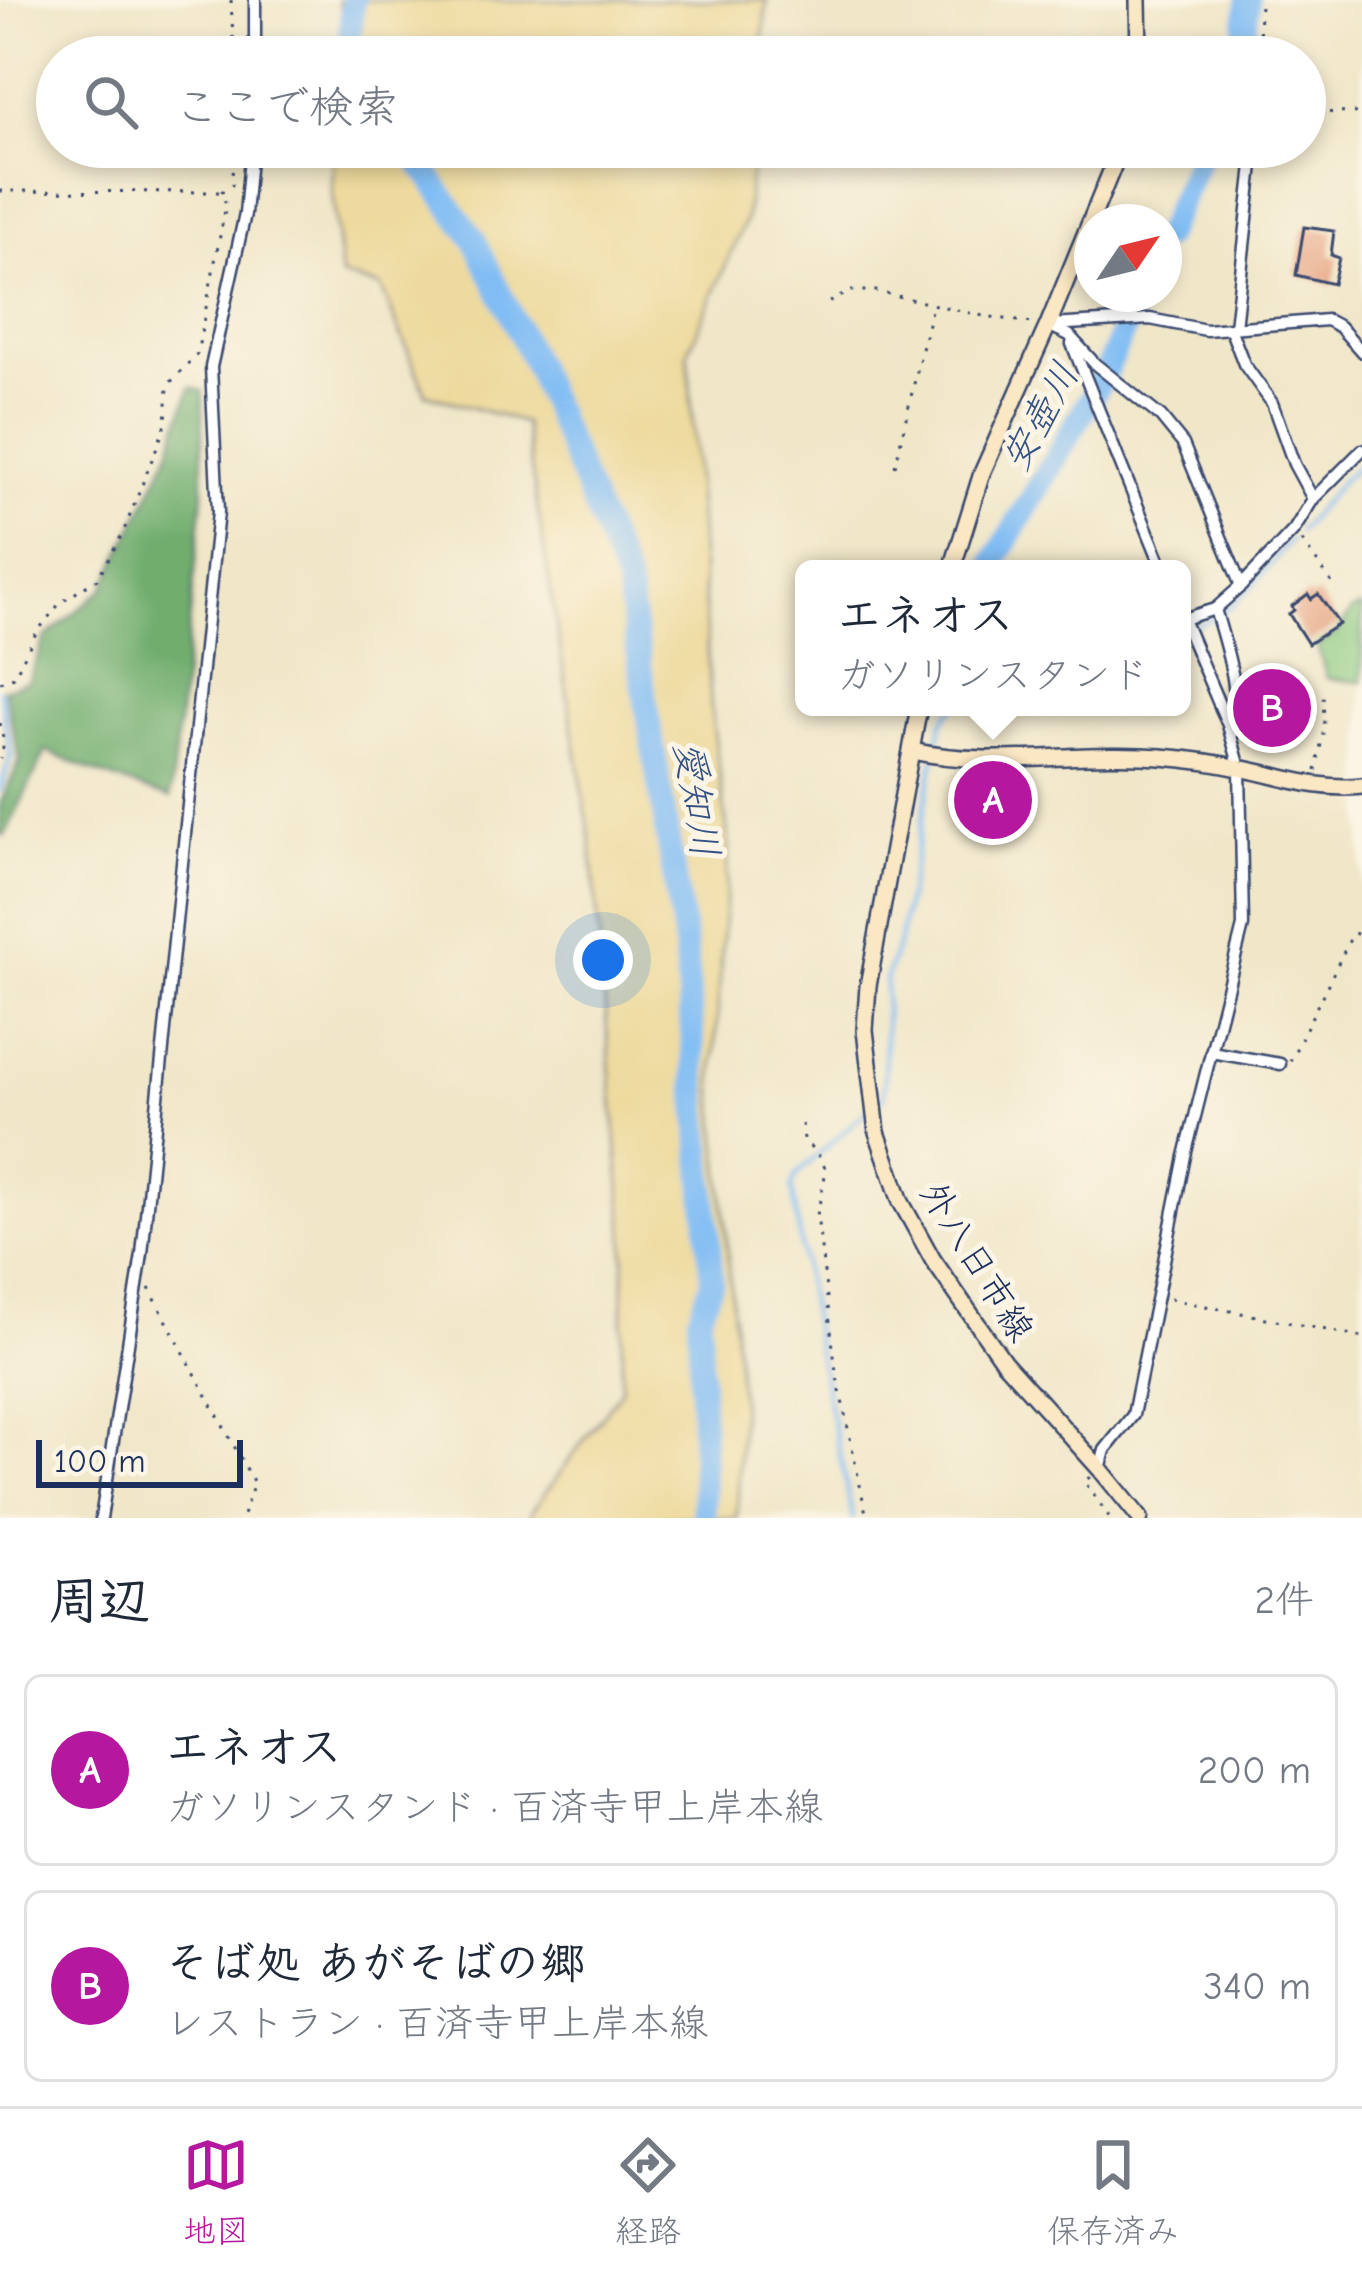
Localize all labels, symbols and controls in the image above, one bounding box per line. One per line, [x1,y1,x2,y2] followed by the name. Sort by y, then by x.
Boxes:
[36,36,1326,168] search box
[78,69,144,135] icon: search
[174,81,399,133] text: ここで検索
[1074,204,1182,312] north arrow
[992,355,1088,479] water label: 安壺川
[795,560,1191,716] popup
[837,589,1014,641] text: エネオス
[837,653,1149,698] text: ガソリンスタンド
[1233,663,1311,753] pin: B
[665,738,728,861] water label: 愛知川
[954,755,1032,845] pin: A
[573,930,633,990] your location
[912,1175,1042,1349] street label: 外八日市線
[36,1434,243,1487] scale bar
[54,1442,146,1480] text: 100 m
[48,1572,150,1631] text: 周辺
[1255,1578,1314,1623] text: 2件
[165,1721,342,1773] text: エネオス
[79,1748,101,1793] text: A
[1198,1748,1311,1793] text: 200 m
[165,1785,823,1830] text: ガソリンスタンド · 百済寺甲上岸本線
[165,1937,585,1989] text: そば処 あがそばの郷
[78,1964,102,2009] text: B
[1203,1964,1311,2009] text: 340 m
[165,2001,708,2046] text: レストラン · 百済寺甲上岸本線
[183,2132,249,2252] tab: 地図
[615,2132,681,2252] tab: 経路
[1047,2132,1179,2252] tab: 保存済み

